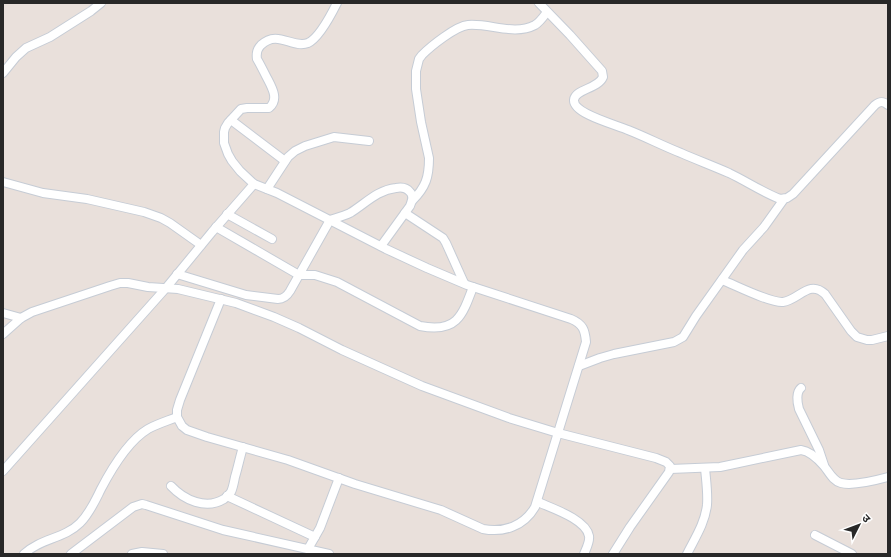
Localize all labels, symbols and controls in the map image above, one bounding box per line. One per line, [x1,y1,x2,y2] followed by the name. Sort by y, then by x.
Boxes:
[839,505,879,545] north arrow
[858,511,874,526] text: उ

